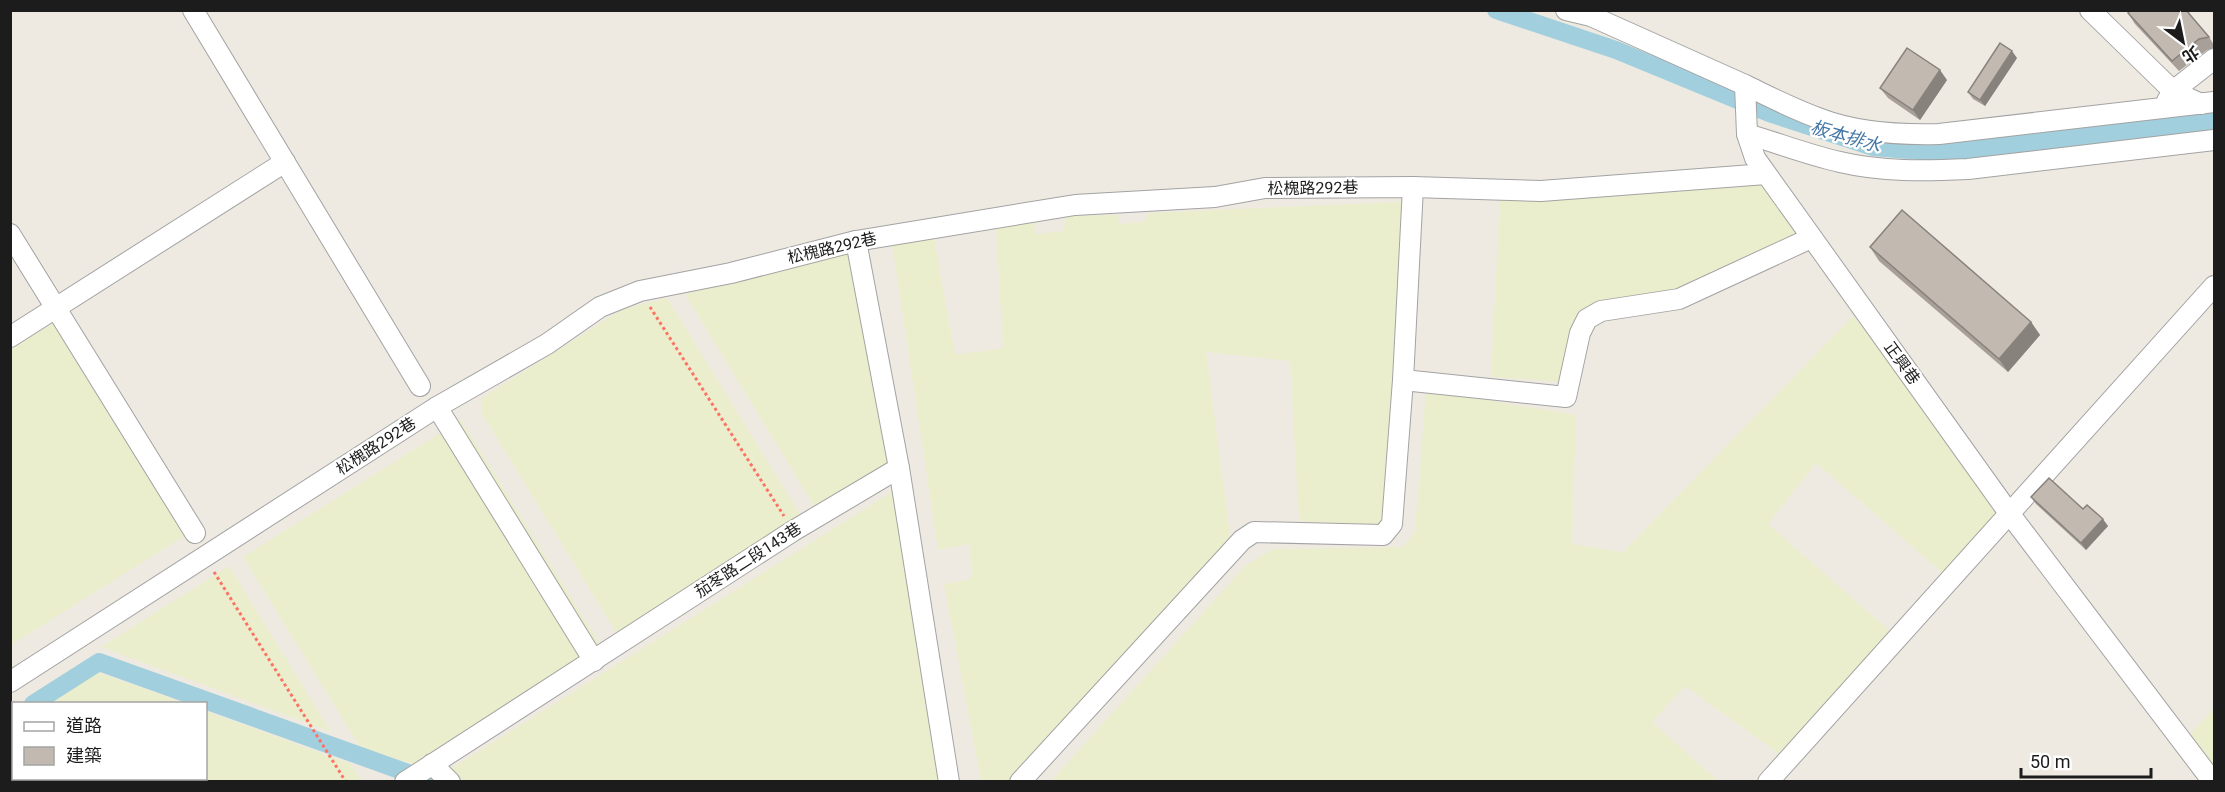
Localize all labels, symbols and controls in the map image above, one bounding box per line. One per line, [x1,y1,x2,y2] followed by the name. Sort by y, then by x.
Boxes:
[2153,12,2213,72] north arrow
[2179,42,2203,67] text: 北
[1809,116,1884,156] water label: 板本排水
[1267,178,1359,198] street label: 松槐路292巷
[786,229,878,267] street label: 松槐路292巷
[1880,338,1924,388] street label: 正興巷
[333,413,419,479] street label: 松槐路292巷
[691,519,805,601] street label: 茄苳路二段143巷
[12,702,207,780] legend
[66,715,102,736] text: 道路
[2021,741,2152,779] scale bar
[66,745,102,766] text: 建築
[2030,751,2070,772] text: 50 m

